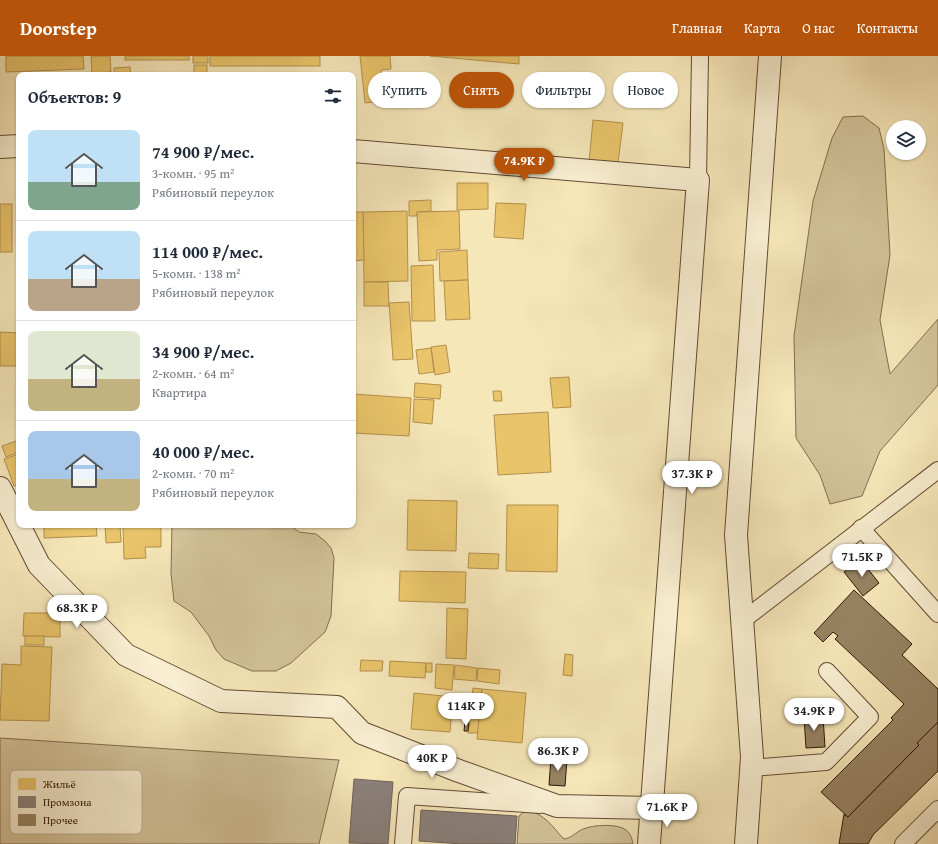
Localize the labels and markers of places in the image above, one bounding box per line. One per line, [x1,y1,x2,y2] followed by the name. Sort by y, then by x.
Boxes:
[487,148,561,182] pin: 74.9K ₽
[655,461,729,495] pin: 37.3K ₽
[825,544,899,578] pin: 71.5K ₽
[40,595,114,629] pin: 68.3K ₽
[433,693,499,727] pin: 114K ₽
[777,698,851,732] pin: 34.9K ₽
[521,738,595,772] pin: 86.3K ₽
[404,745,460,779] pin: 40K ₽
[630,794,704,828] pin: 71.6K ₽

